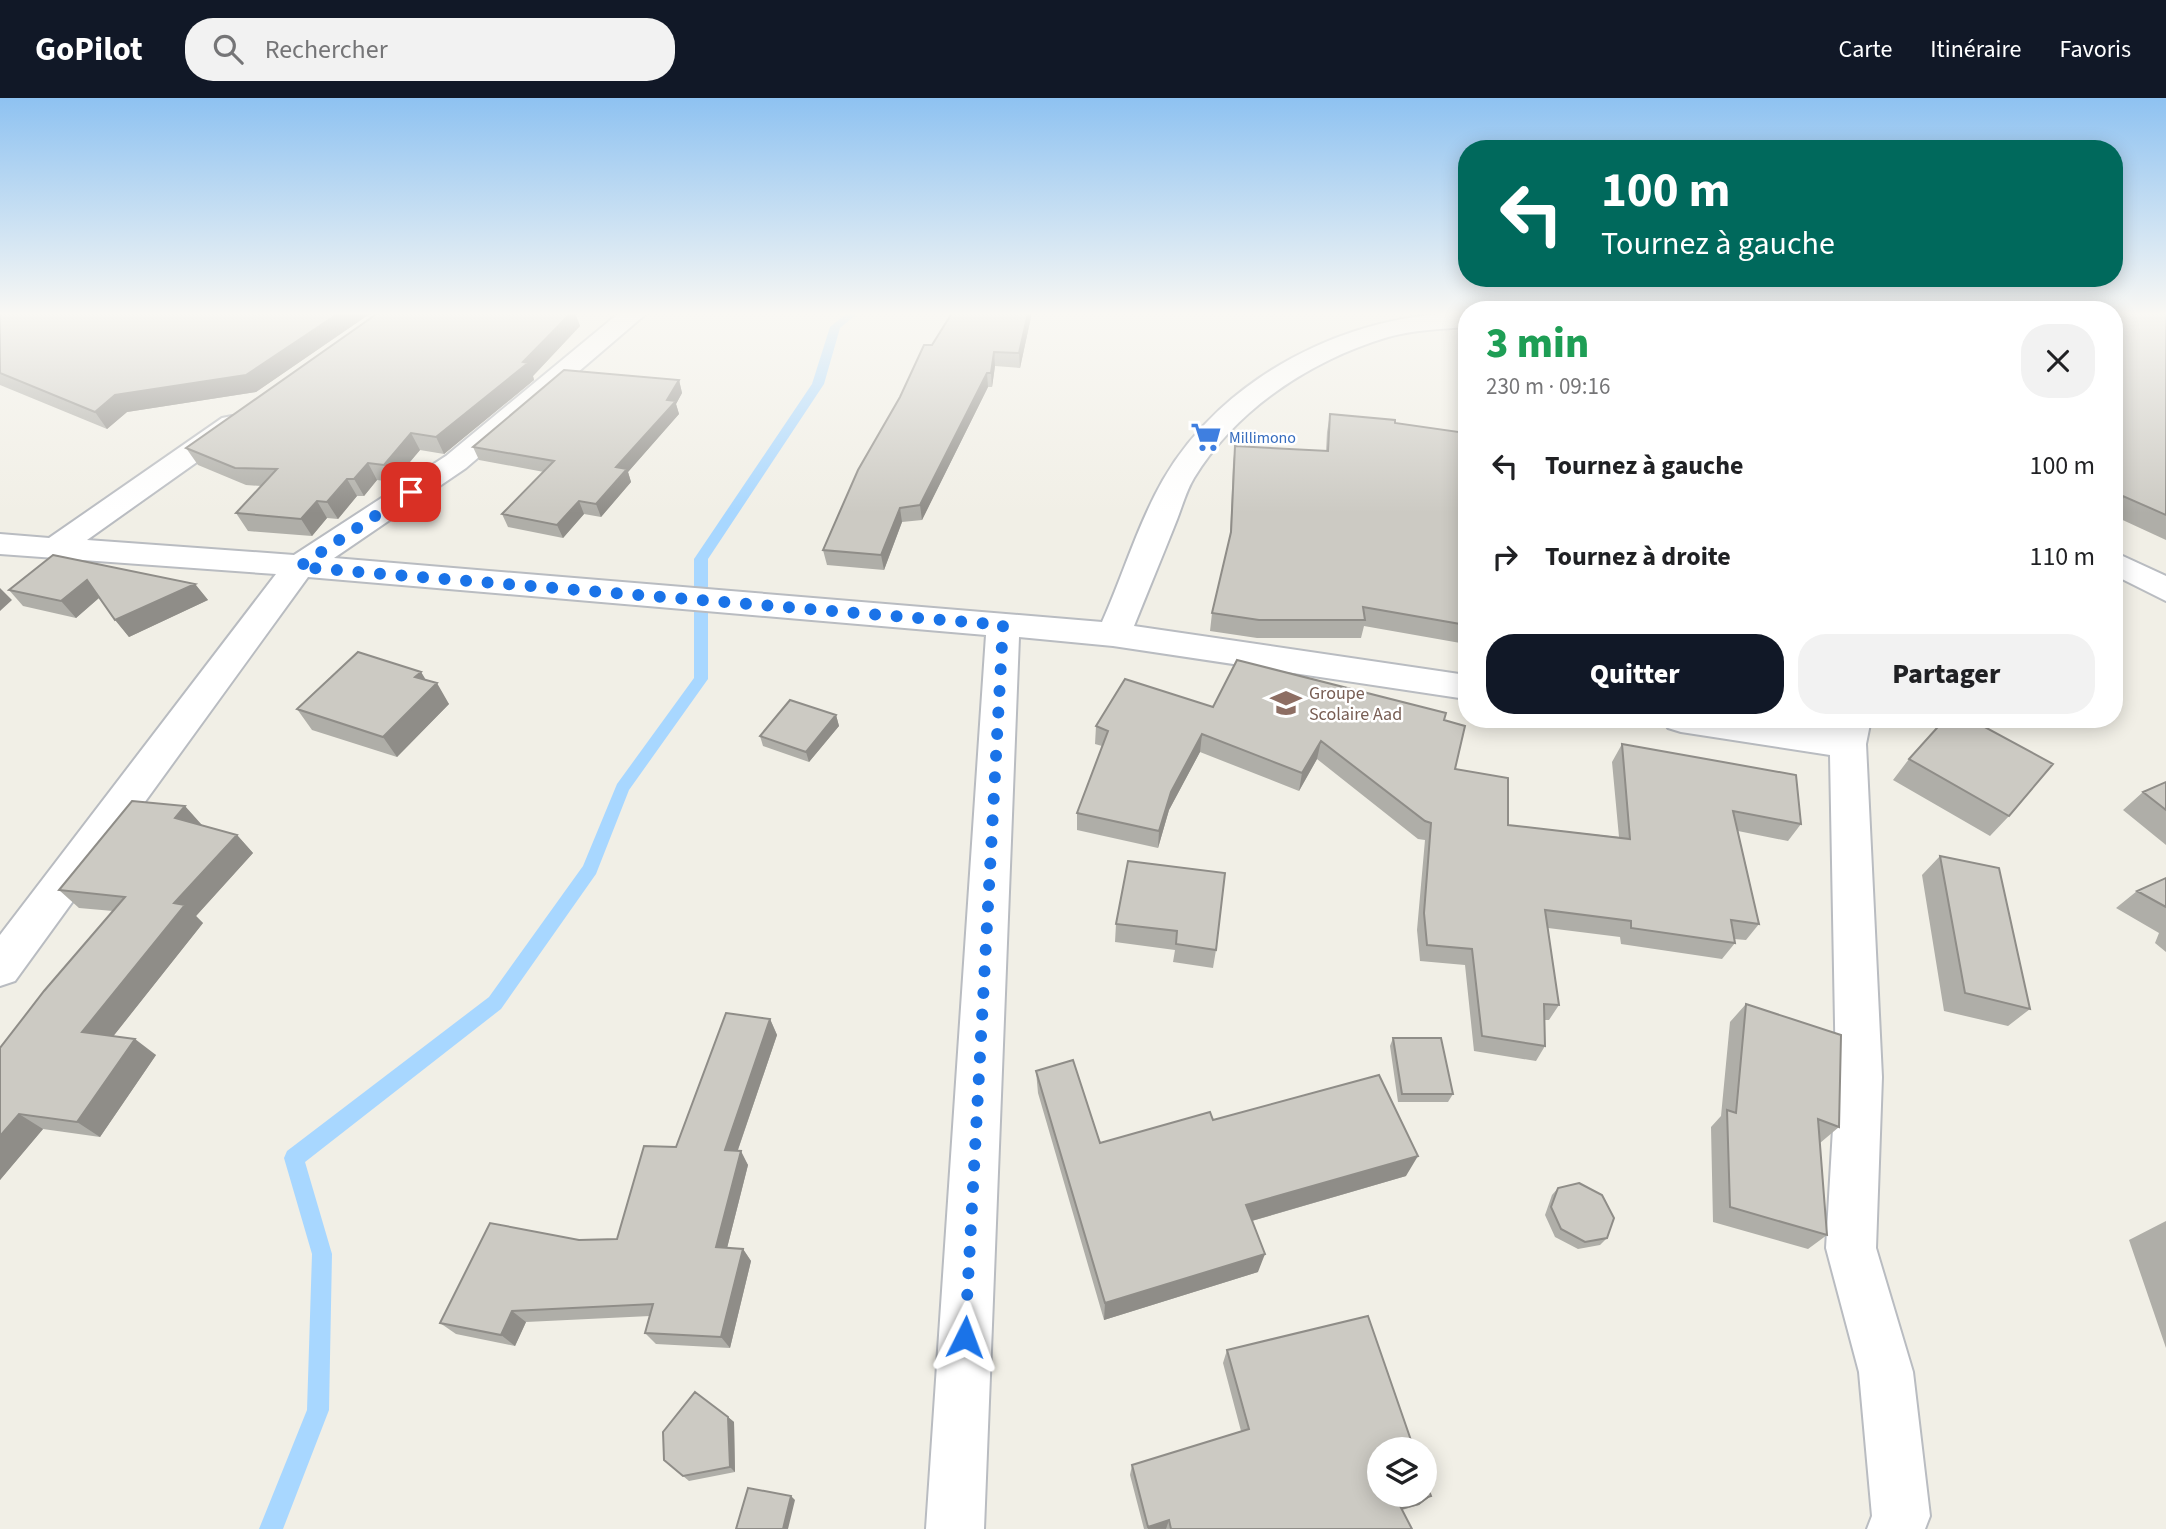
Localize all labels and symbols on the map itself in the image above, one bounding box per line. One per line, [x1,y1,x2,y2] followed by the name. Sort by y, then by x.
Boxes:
[1189,420,1223,454] supermarket icon: Millimono
[1229,427,1296,449] place label: Millimono
[381,462,441,522] pin
[1309,681,1402,727] place label: Groupe Scolaire Aad
[1269,686,1303,720] school or university icon: Groupe Scolaire Aad
[928,1300,1002,1374] position arrow

